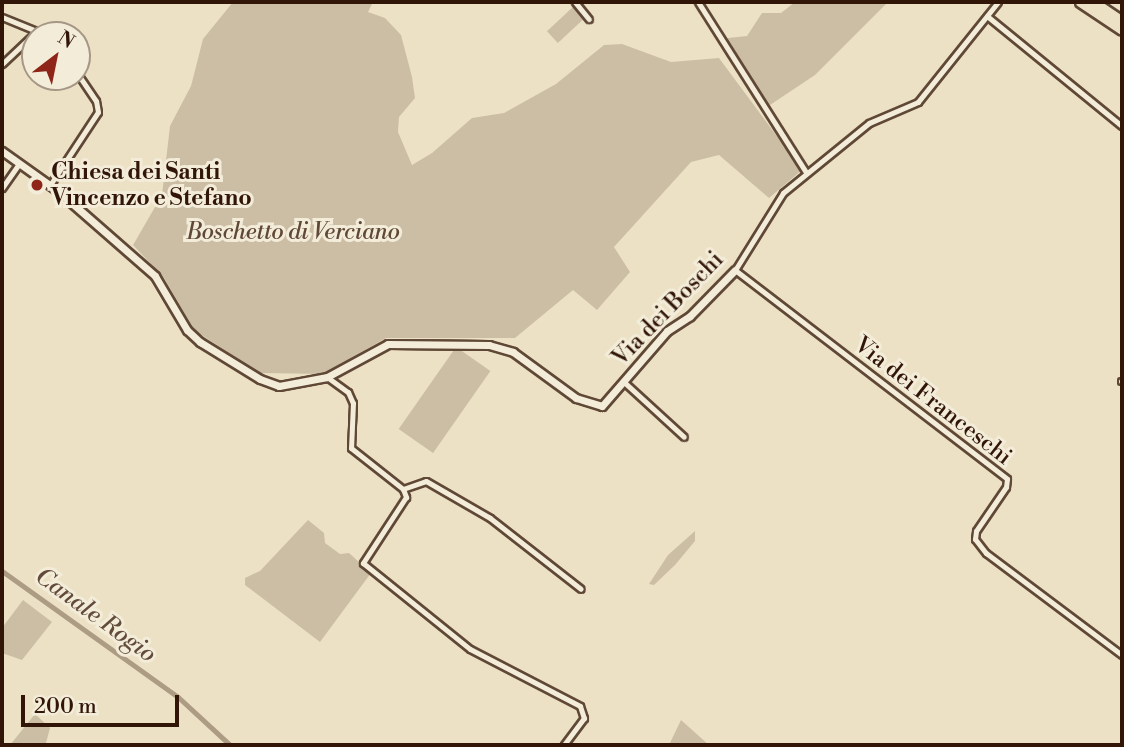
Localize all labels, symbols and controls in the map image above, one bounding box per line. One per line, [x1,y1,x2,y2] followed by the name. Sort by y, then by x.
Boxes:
[21,21,91,91] north arrow
[53,26,79,54] text: N
[51,158,252,212] place label: Chiesa dei Santi Vincenzo e Stefano
[29,177,45,193] marker: Chiesa dei Santi Vincenzo e Stefano
[186,218,400,246] park label: Boschetto di Verciano
[607,246,729,372] street label: Via dei Boschi
[849,331,1017,471] street label: Via dei Franceschi
[29,562,161,670] water label: Canale Rogio
[24,680,182,724] scale bar
[34,694,97,720] text: 200 m

